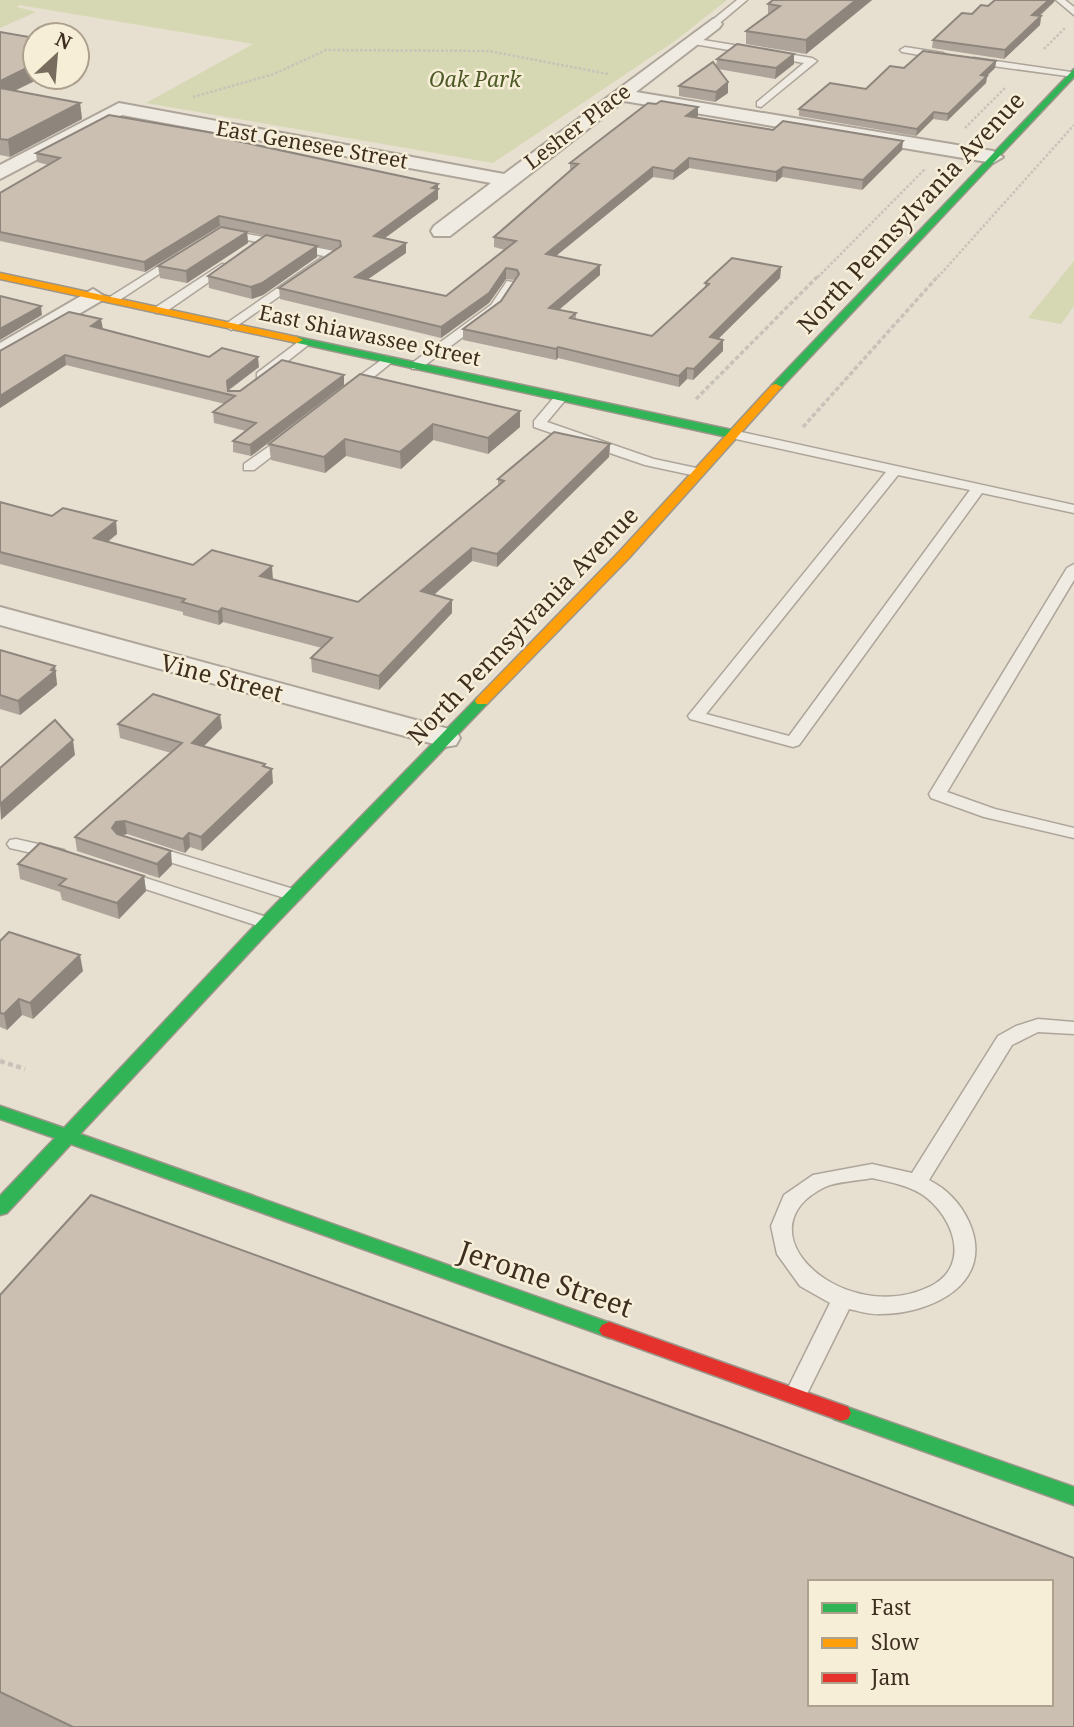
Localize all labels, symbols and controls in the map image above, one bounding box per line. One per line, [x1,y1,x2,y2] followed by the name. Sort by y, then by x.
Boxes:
[21,21,91,91] north arrow
[51,26,76,56] text: N
[429,65,522,93] park label: Oak Park
[518,77,636,175] street label: Lesher Place
[789,84,1031,340] street label: North Pennsylvania Avenue
[214,113,410,175] street label: East Genesee Street
[257,298,483,372] street label: East Shiawassee Street
[399,499,645,751] street label: North Pennsylvania Avenue
[157,645,287,709] street label: Vine Street
[453,1230,638,1325] street label: Jerome Street
[808,1580,1053,1706] legend
[871,1593,911,1621] text: Fast
[871,1628,920,1656] text: Slow
[870,1663,910,1691] text: Jam

